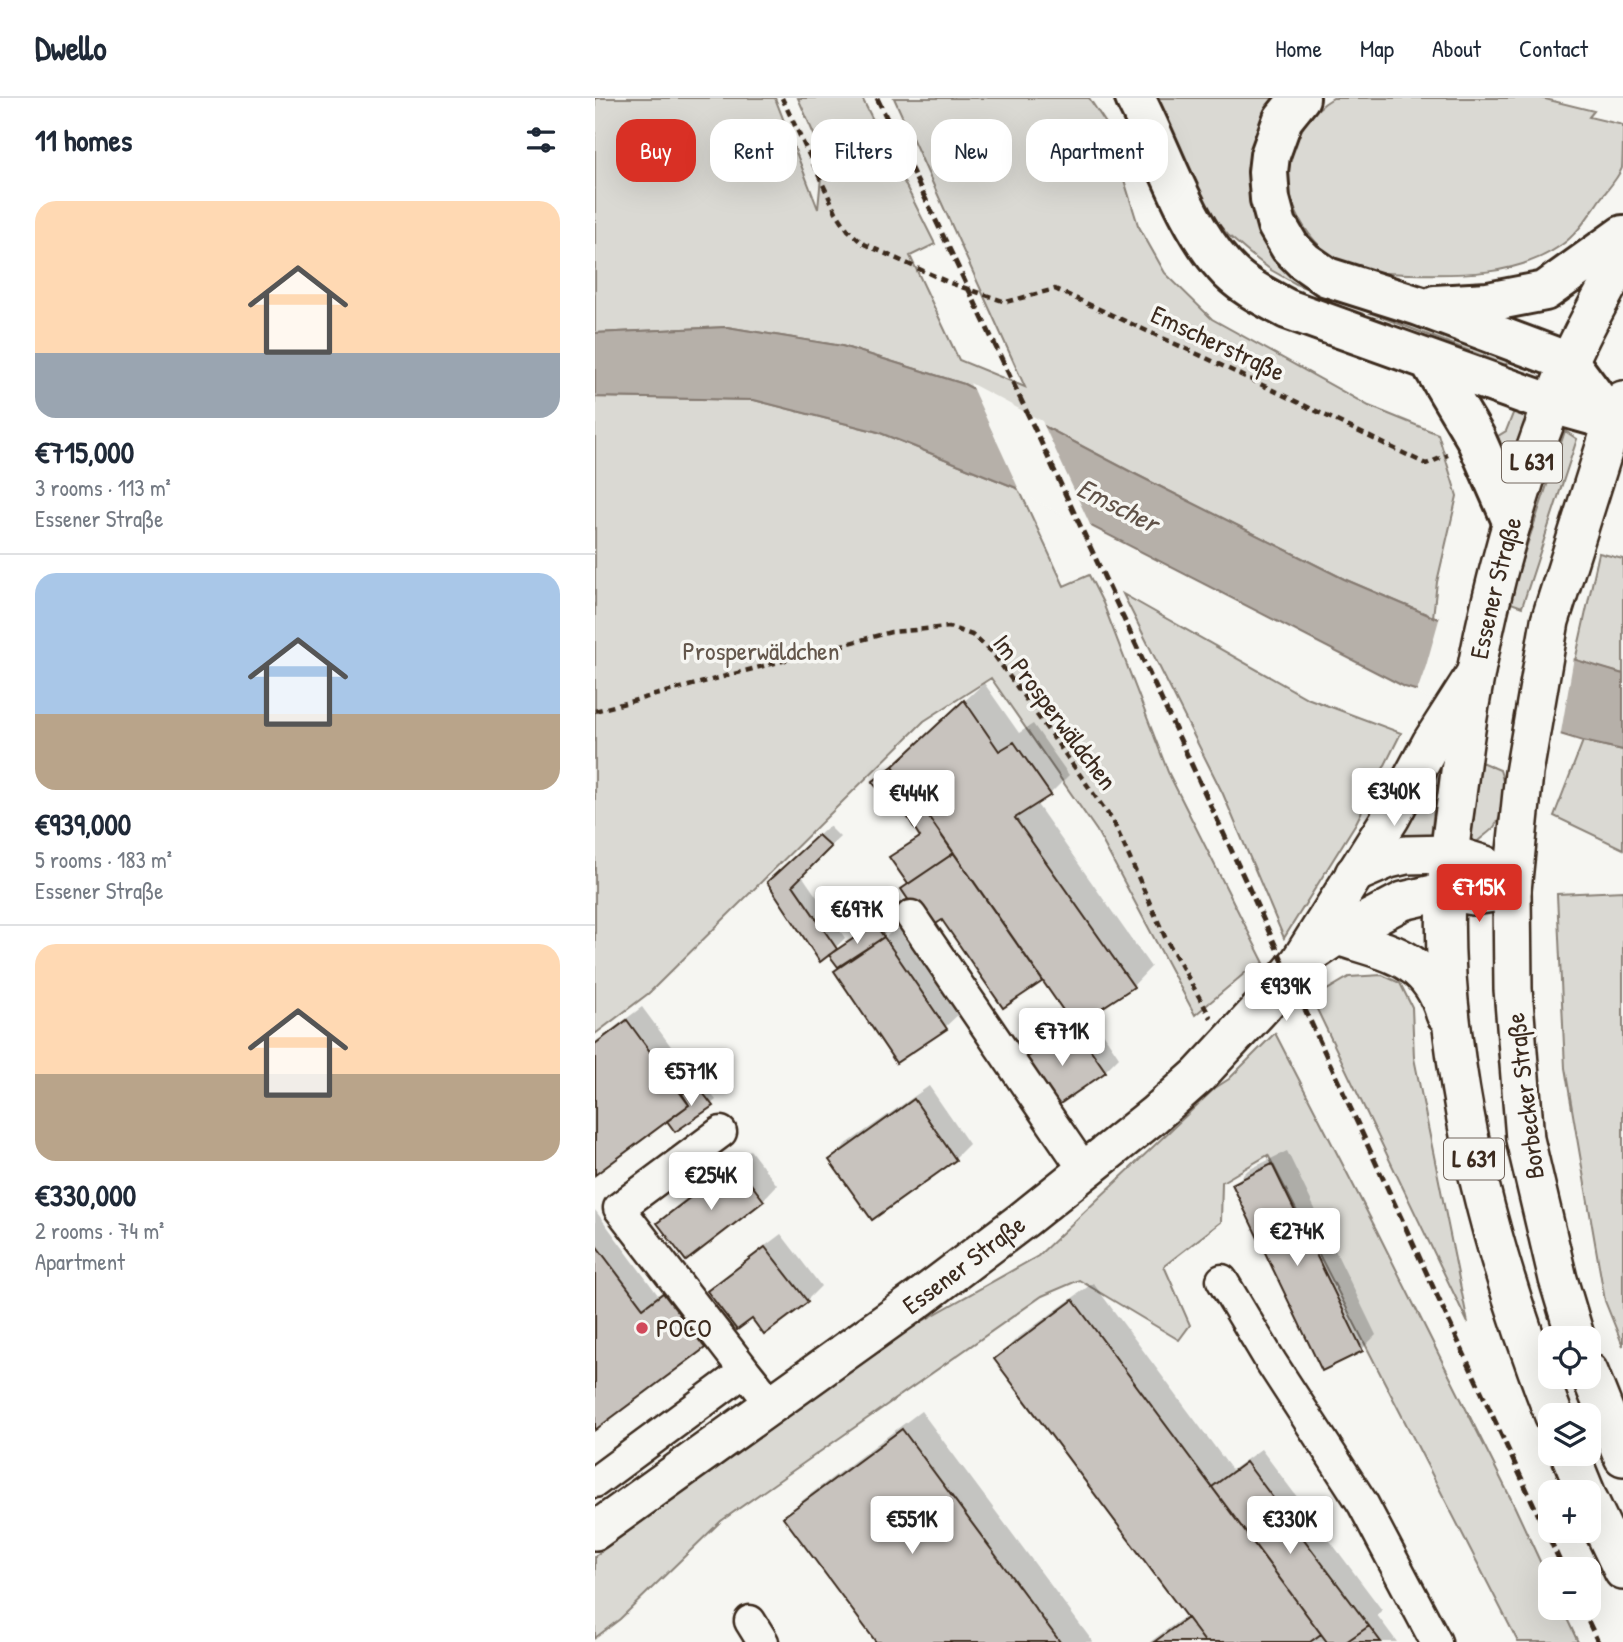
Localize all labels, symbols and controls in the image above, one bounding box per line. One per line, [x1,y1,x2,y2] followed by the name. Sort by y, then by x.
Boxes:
[35,26,107,70] text: Dwello
[1275,32,1322,64] text: Home
[1360,32,1394,64] text: Map
[1432,32,1481,64] text: About
[1519,32,1588,64] text: Contact
[616,119,696,182] chip: Buy
[710,119,797,182] chip: Rent
[811,119,917,182] chip: Filters
[931,119,1012,182] chip: New
[1026,119,1168,182] chip: Apartment
[35,120,132,160] text: 11 homes
[522,121,560,159] icon: filters
[235,247,361,373] icon: home
[1146,296,1291,389] street label: Emscherstraße
[35,432,134,472] text: €715,000
[1502,442,1562,482] road number: L 631
[1071,468,1168,543] water label: Emscher
[35,472,171,503] text: 3 rooms · 113 m²
[35,503,163,534] text: Essener Straße
[1461,513,1530,662] street label: Essener Straße
[235,619,361,745] icon: home
[985,627,1126,797] street label: Im Prosperwäldchen
[683,633,839,668] park label: Prosperwäldchen
[1345,768,1443,828] pin: €340K
[865,770,963,830] pin: €444K
[1368,775,1420,806] text: €340K
[890,777,938,808] text: €444K
[35,804,131,844] text: €939,000
[35,844,172,875] text: 5 rooms · 183 m²
[1430,864,1528,924] pin: €715K
[1453,871,1505,902] text: €715K
[35,875,163,906] text: Essener Straße
[808,886,906,946] pin: €697K
[831,893,883,924] text: €697K
[1237,964,1335,1023] pin: €939K
[1261,970,1311,1001] text: €939K
[235,990,361,1116] icon: home
[1013,1009,1111,1068] pin: €771K
[1497,1011,1552,1181] street label: Borbecker Straße
[1035,1015,1089,1046] text: €771K
[642,1048,740,1108] pin: €571K
[665,1055,717,1086] text: €571K
[1444,1139,1504,1180] road number: L 631
[662,1152,760,1212] pin: €254K
[685,1159,737,1190] text: €254K
[35,1175,136,1215] text: €330,000
[895,1207,1032,1322] street label: Essener Straße
[1248,1208,1346,1268] pin: €274K
[35,1215,164,1246] text: 2 rooms · 74 m²
[1270,1215,1324,1246] text: €274K
[35,1246,125,1277] text: Apartment
[656,1310,712,1345] place label: POCO
[634,1320,650,1336] marker: POCO
[1538,1326,1601,1620] map controls
[1538,1326,1601,1389] button: locate
[1538,1403,1601,1466] button: layers
[1538,1480,1601,1543] button: +
[863,1496,961,1556] pin: €551K
[1241,1496,1339,1556] pin: €330K
[887,1503,937,1534] text: €551K
[1263,1503,1317,1534] text: €330K
[1538,1557,1601,1620] button: −

